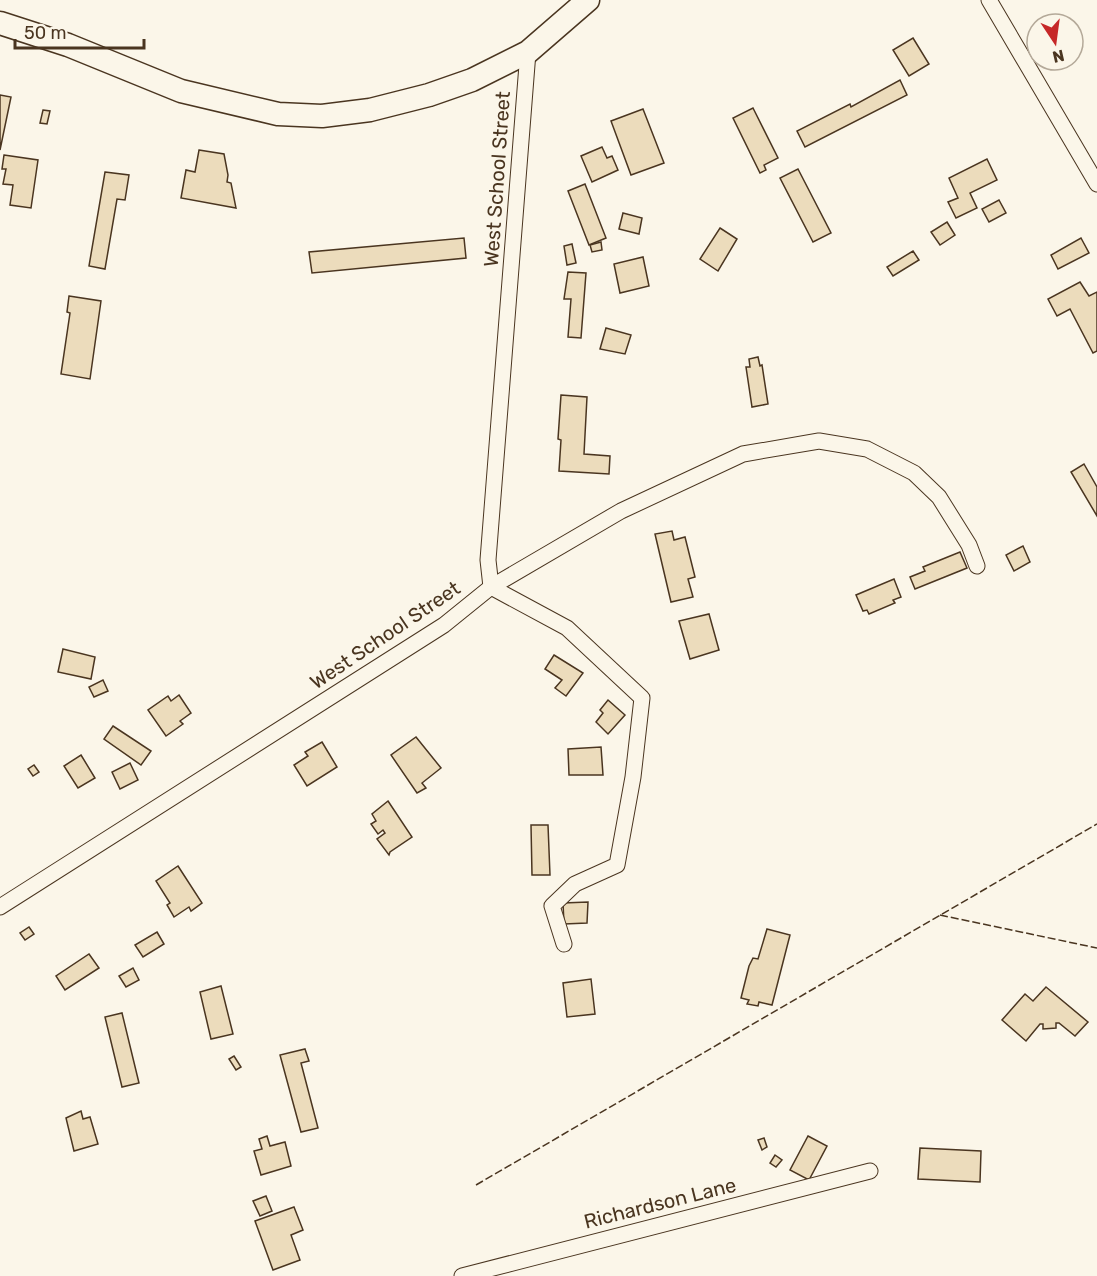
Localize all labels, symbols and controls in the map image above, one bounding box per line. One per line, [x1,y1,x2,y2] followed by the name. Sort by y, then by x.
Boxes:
[15,12,144,50] scale bar
[1025,12,1085,72] north arrow
[24,22,67,44] text: 50 m
[1051,46,1066,67] text: N
[479,90,515,268] street label: West School Street
[305,576,465,694] street label: West School Street
[582,1173,738,1233] street label: Richardson Lane

